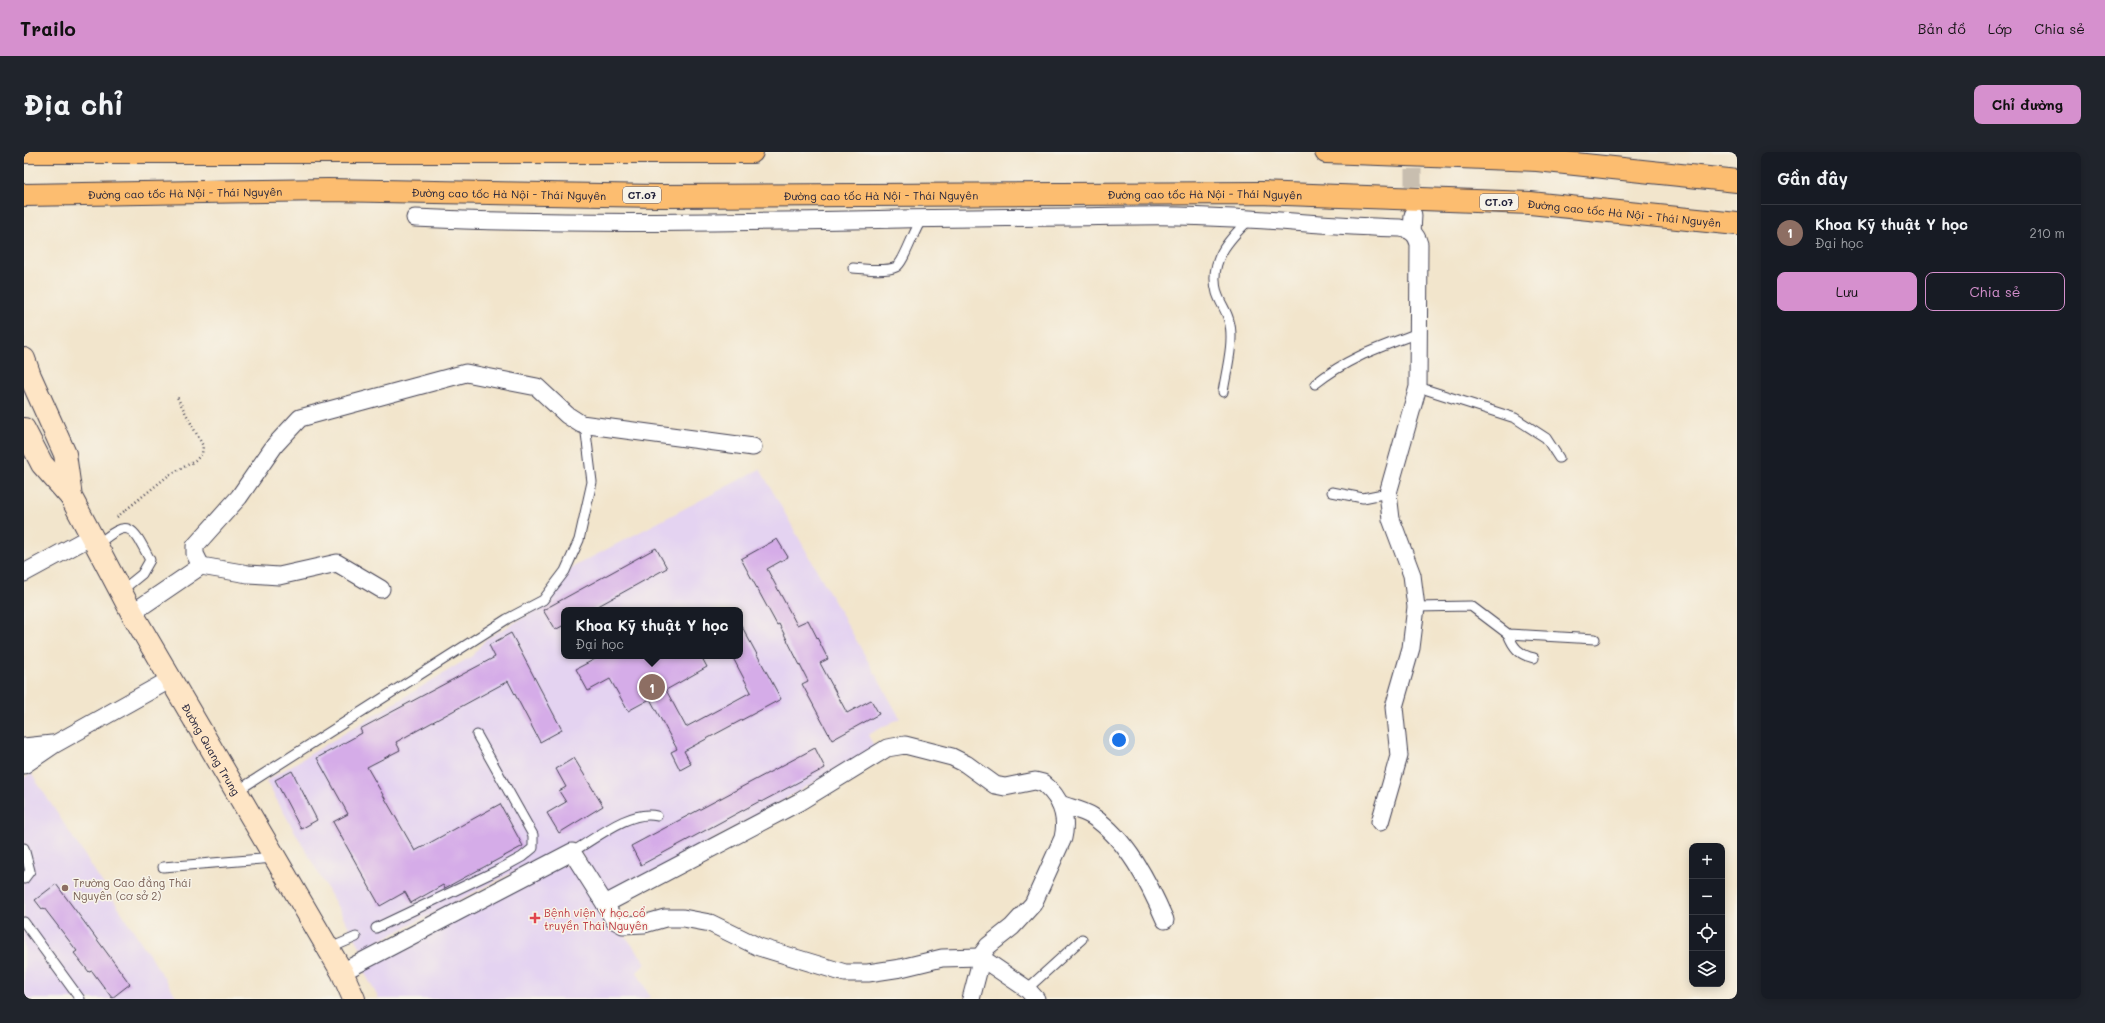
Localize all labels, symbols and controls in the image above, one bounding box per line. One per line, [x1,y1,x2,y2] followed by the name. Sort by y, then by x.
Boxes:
[20,16,76,41] text: Trailo
[1918,19,1966,38] text: Bản đồ
[1988,19,2012,38] text: Lớp
[2034,19,2085,38] text: Chia sẻ
[1974,85,2081,124] button: Chỉ đường
[24,86,124,122] text: Địa chỉ
[1777,167,1848,189] text: Gần đây
[88,183,282,201] street label: Đường cao tốc Hà Nội - Thái Nguyên
[411,184,606,203] street label: Đường cao tốc Hà Nội - Thái Nguyên
[1108,185,1302,202] street label: Đường cao tốc Hà Nội - Thái Nguyên
[623,187,661,203] road number: CT.07
[784,187,978,203] street label: Đường cao tốc Hà Nội - Thái Nguyên
[1480,194,1518,210] road number: CT.07
[1527,195,1722,230] street label: Đường cao tốc Hà Nội - Thái Nguyên
[1815,214,1968,234] text: Khoa Kỹ thuật Y học
[1787,224,1793,241] text: 1
[2029,224,2065,241] text: 210 m
[1815,234,1863,251] text: Đại học
[1777,272,1917,311] button: Lưu
[1925,272,2065,311] button: Chia sẻ
[561,607,743,659] popup
[576,615,728,635] text: Khoa Kỹ thuật Y học
[576,635,624,652] text: Đại học
[639,672,665,702] pin: 1
[179,700,244,798] street label: Đường Quang Trung
[1109,730,1129,750] your location
[1689,843,1725,987] map controls
[1689,843,1725,879] button: +
[73,875,191,903] place label: Trường Cao đẳng Thái Nguyên (cơ sở 2)
[1689,879,1725,915] button: −
[60,883,70,893] marker: Trường Cao đẳng Thái Nguyên (cơ sở 2)
[544,905,648,933] place label: Bệnh viện Y học cổ truyền Thái Nguyên
[529,912,541,924] marker: Bệnh viện Y học cổ truyền Thái Nguyên
[1689,915,1725,951] button: locate
[1689,951,1725,987] button: layers

